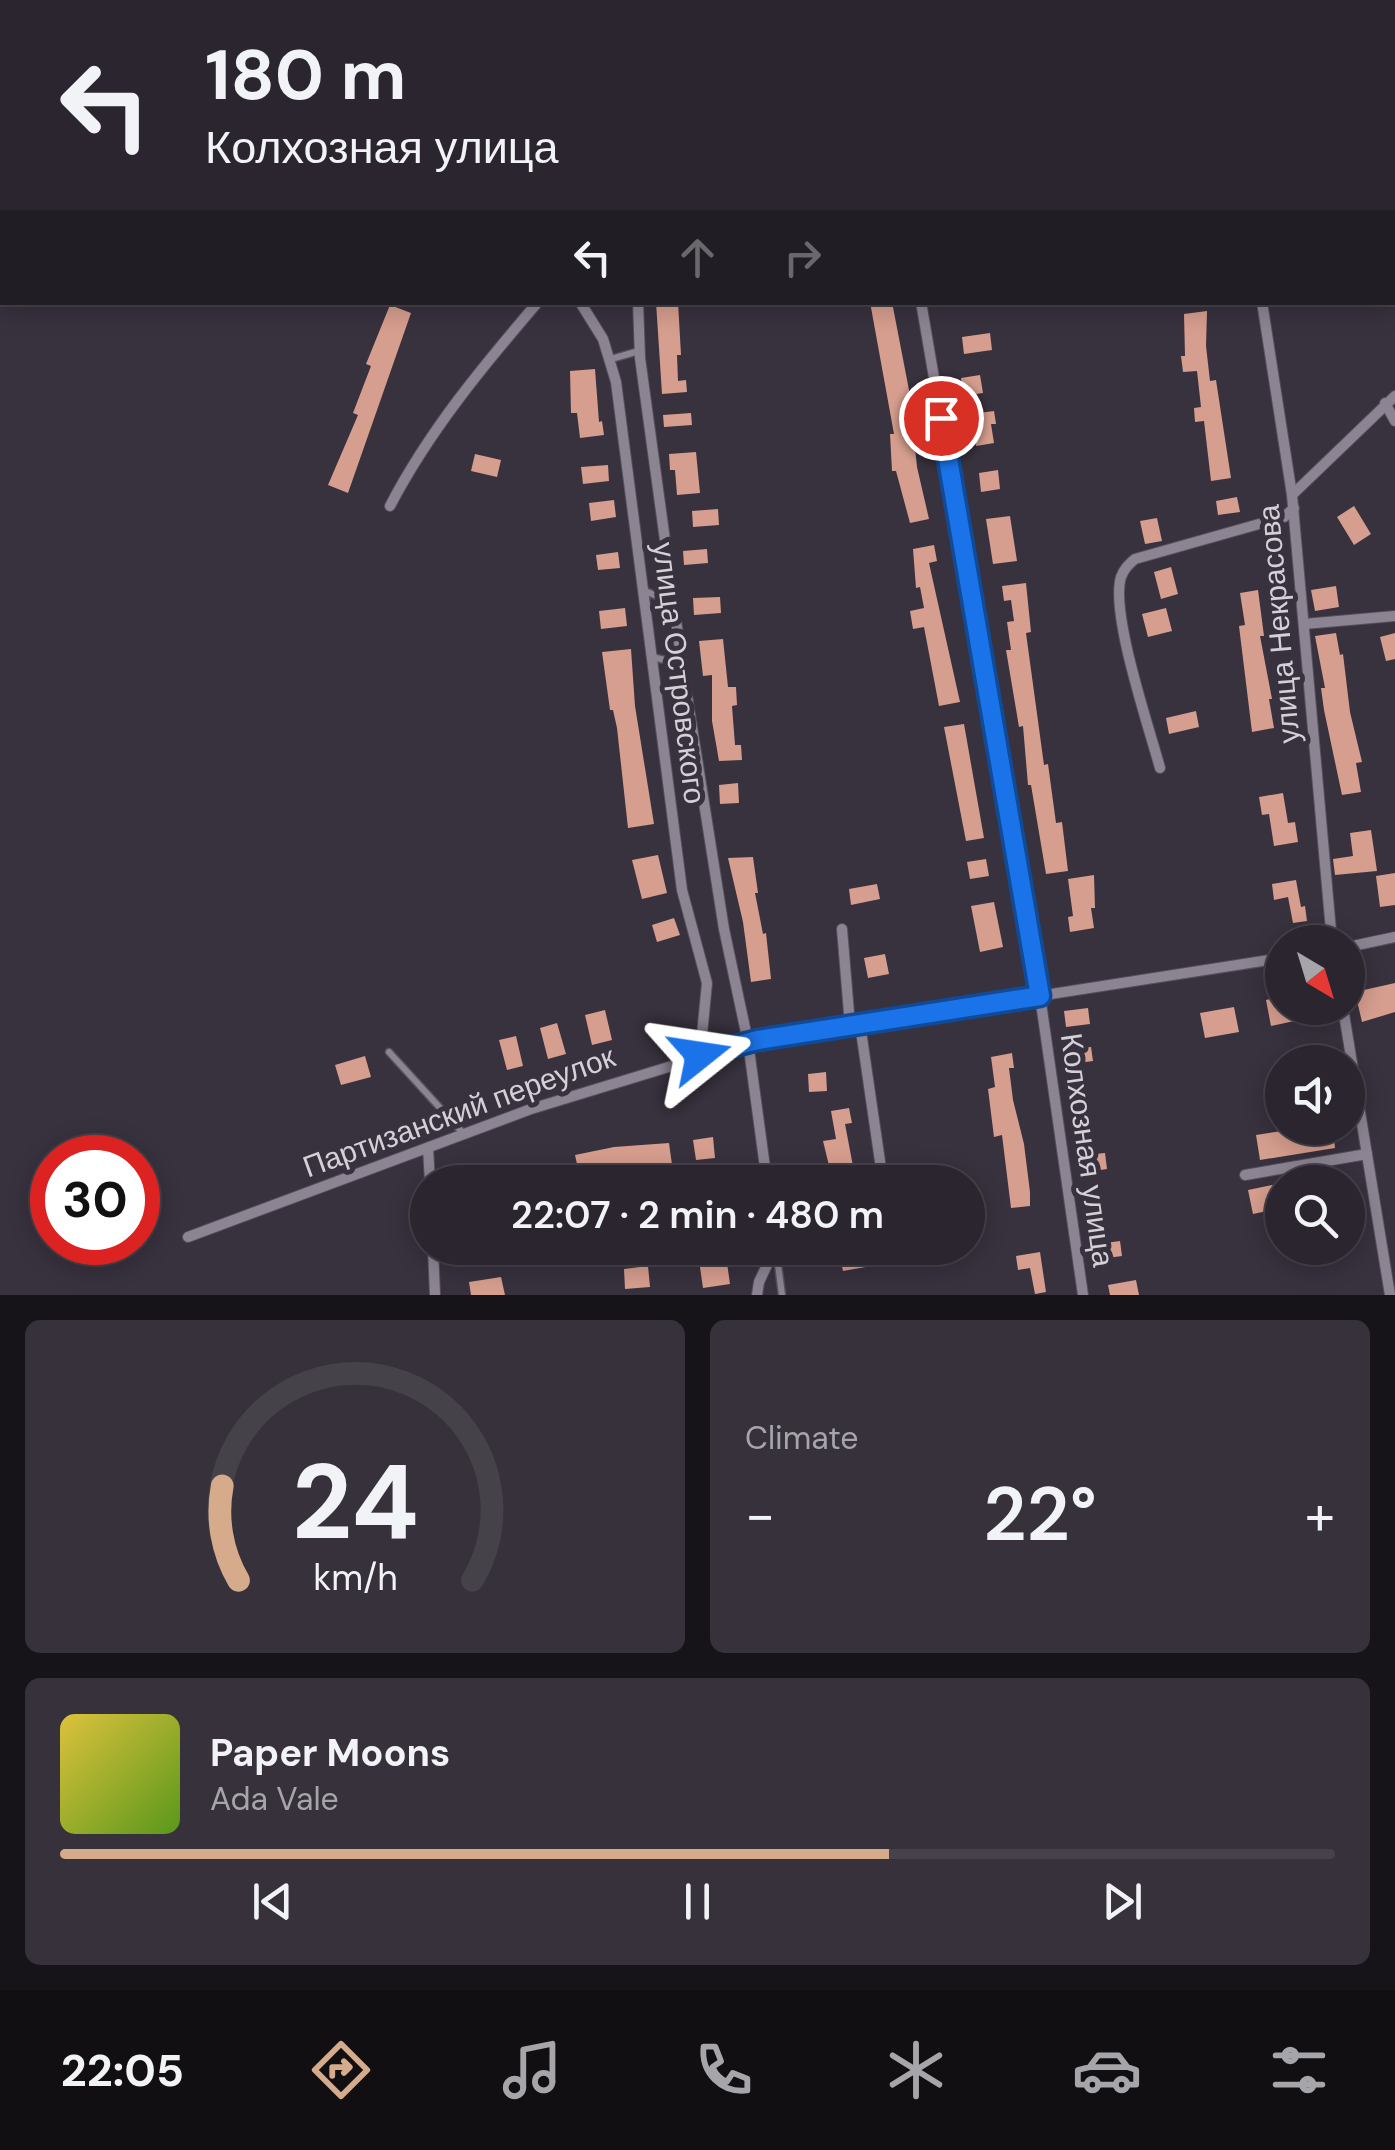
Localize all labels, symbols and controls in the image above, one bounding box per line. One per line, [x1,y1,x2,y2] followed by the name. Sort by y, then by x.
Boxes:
[205,30,406,121] text: 180 m
[40,40,170,170] icon: left
[205,118,559,177] text: Колхозная улица
[565,230,620,285] icon: left
[670,230,725,285] icon: ahead
[775,230,830,285] icon: right
[899,376,984,461] pin
[914,391,969,446] icon: arrive
[1249,503,1308,745] street label: улица Некрасова
[644,540,715,806] street label: улица Островского
[1265,925,1365,1025] north arrow
[1265,925,1365,1265] map controls
[648,1003,752,1107] position arrow
[1052,1030,1123,1270] street label: Колхозная улица
[297,1037,621,1186] street label: Партизанский переулок
[1265,1045,1365,1145] button: sound
[30,1135,160,1265] speed limit sign: 30
[1265,1165,1365,1265] button: search
[511,1190,884,1240] text: 22:07 · 2 min · 480 m
[745,1417,859,1459] text: Climate
[292,1435,418,1570] text: 24
[983,1466,1097,1563] text: 22°
[745,1479,775,1551] text: −
[1305,1479,1335,1551] text: +
[313,1555,397,1601] text: km/h
[210,1728,450,1778] text: Paper Moons
[210,1778,339,1820] text: Ada Vale
[245,1874,300,1929] icon: previous
[670,1874,725,1929] icon: pause
[1095,1874,1150,1929] icon: next
[306,2035,376,2105] icon: directions
[497,2035,567,2105] icon: music
[689,2035,759,2105] icon: phone
[881,2035,951,2105] icon: climate
[1072,2035,1142,2105] icon: car
[1264,2035,1334,2105] icon: filters
[61,2041,184,2100] text: 22:05

